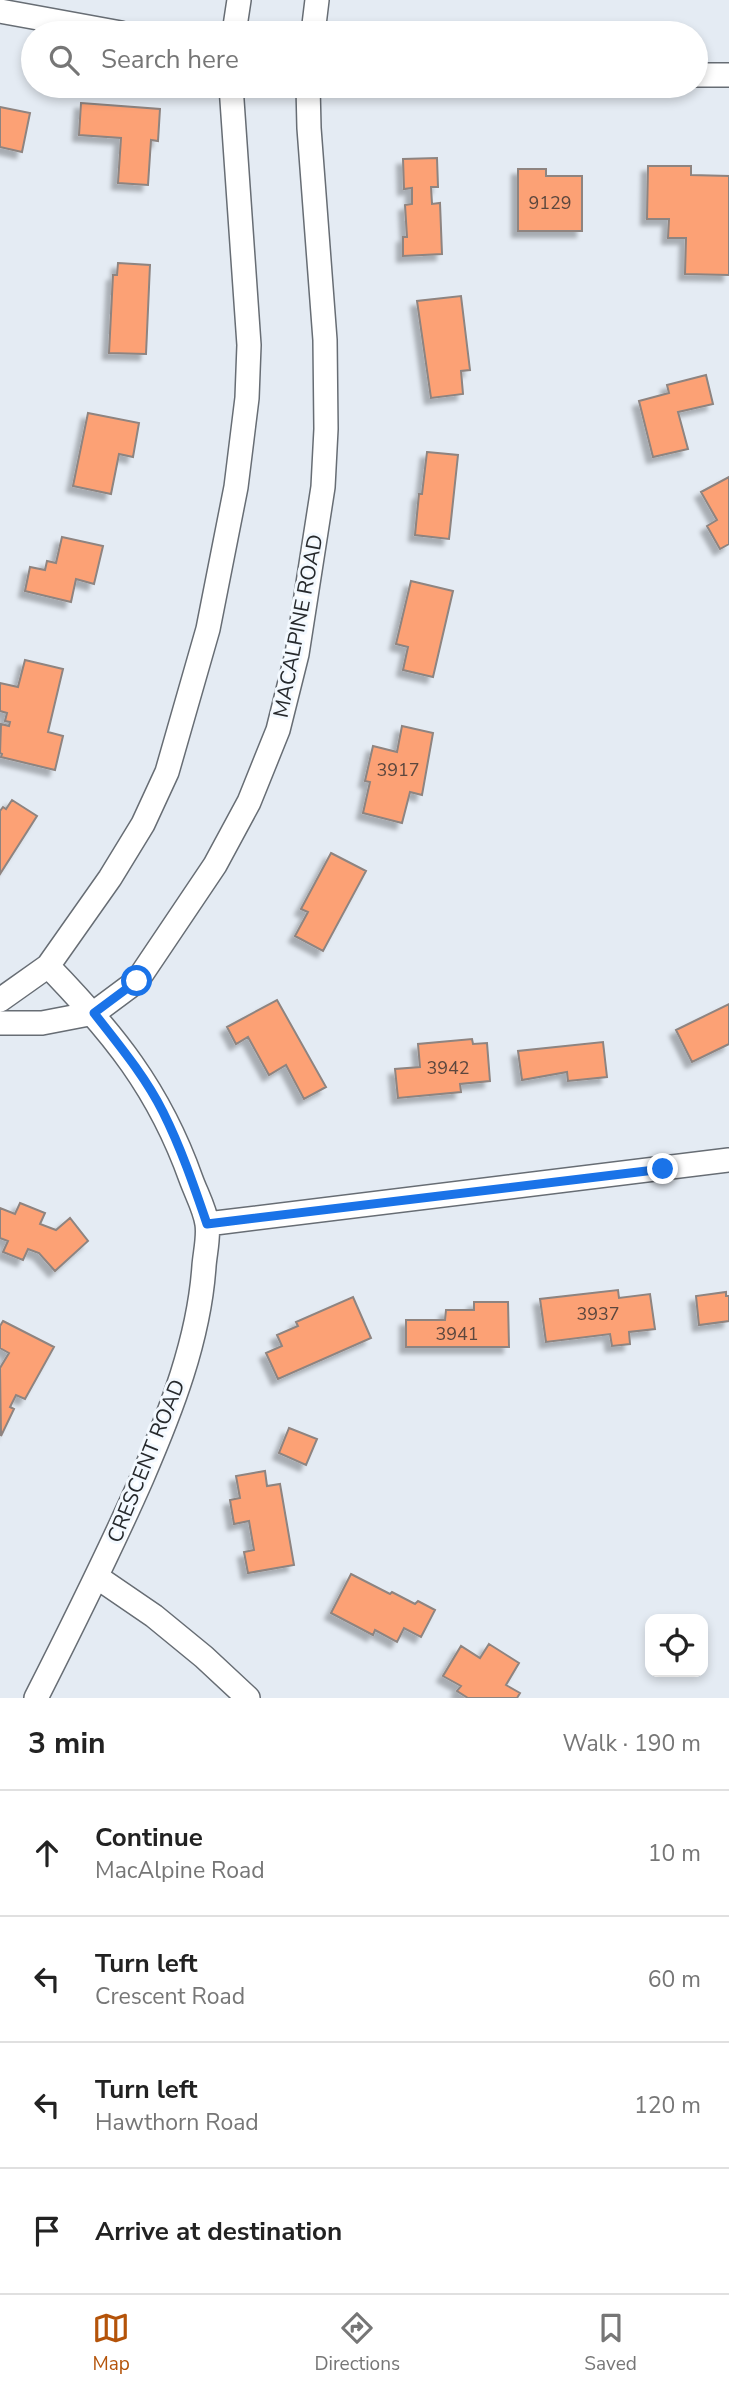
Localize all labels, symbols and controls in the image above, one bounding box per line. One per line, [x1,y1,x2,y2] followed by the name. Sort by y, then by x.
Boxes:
[21,21,708,98] search box
[45,41,83,79] icon: search
[101,42,239,77] text: Search here
[528,191,572,215] house number: 9129
[267,532,329,720] street label: MACALPINE ROAD
[376,758,420,782] house number: 3917
[121,965,152,996] route start
[426,1056,470,1080] house number: 3942
[647,1153,678,1184] route end
[576,1302,620,1326] house number: 3937
[435,1322,479,1346] house number: 3941
[100,1375,192,1547] street label: CRESCENT ROAD
[645,1614,708,1677] map controls
[645,1614,708,1677] button: locate
[28,1723,106,1764] text: 3 min
[562,1728,701,1759] text: Walk · 190 m
[95,1820,203,1855] text: Continue
[28,1834,66,1872] icon: ahead
[648,1838,701,1869] text: 10 m
[95,1855,265,1886] text: MacAlpine Road
[95,1946,198,1981] text: Turn left
[28,1960,66,1998] icon: left
[648,1964,701,1995] text: 60 m
[95,1981,245,2012] text: Crescent Road
[95,2072,198,2107] text: Turn left
[28,2086,66,2124] icon: left
[634,2090,701,2121] text: 120 m
[95,2107,259,2138] text: Hawthorn Road
[28,2212,66,2250] icon: arrive
[95,2214,342,2249] text: Arrive at destination
[92,2309,130,2377] tab: Map
[314,2309,400,2377] tab: Directions
[584,2309,637,2377] tab: Saved

